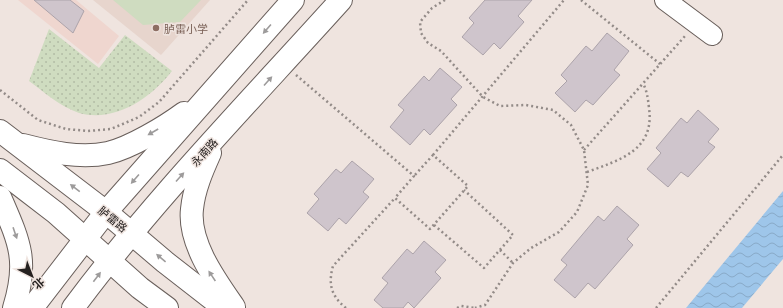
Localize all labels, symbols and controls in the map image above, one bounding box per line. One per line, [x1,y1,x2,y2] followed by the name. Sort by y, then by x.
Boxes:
[164,22,208,35] place label: 胪雷小学
[151,23,161,33] marker: 胪雷小学
[262,24,272,34] one-way arrow
[263,76,272,86] one-way arrow
[147,128,159,135] one-way arrow
[188,135,220,169] street label: 永南路
[176,172,185,183] one-way arrow
[130,174,139,184] one-way arrow
[69,184,80,193] one-way arrow
[96,204,130,234] street label: 胪雷路
[12,228,18,240] one-way arrow
[155,254,166,263] one-way arrow
[12,256,52,296] north arrow
[92,271,101,282] one-way arrow
[208,271,216,281] one-way arrow
[31,275,47,292] text: 北

